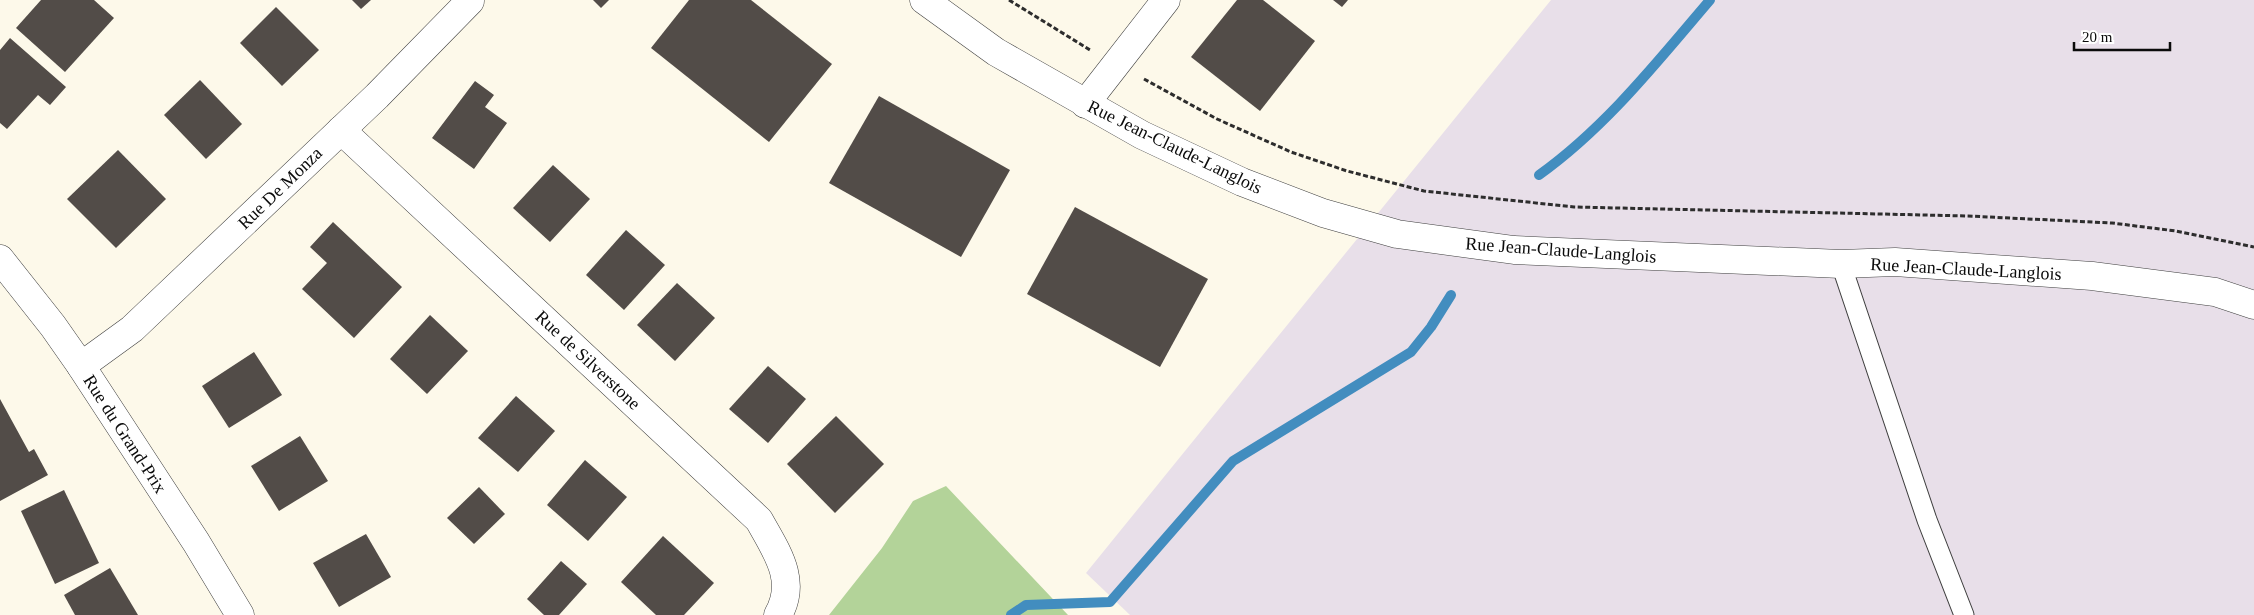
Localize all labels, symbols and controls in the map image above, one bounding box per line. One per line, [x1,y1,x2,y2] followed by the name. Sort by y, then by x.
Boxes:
[2074,20,2170,52] scale bar
[2082,29,2113,45] text: 20 m
[1085,96,1265,198] street label: Rue Jean-Claude-Langlois
[234,143,326,233] street label: Rue De Monza
[1465,233,1657,267] street label: Rue Jean-Claude-Langlois
[1870,254,2062,284] street label: Rue Jean-Claude-Langlois
[531,306,645,414] street label: Rue de Silverstone
[79,371,171,497] street label: Rue du Grand-Prix

